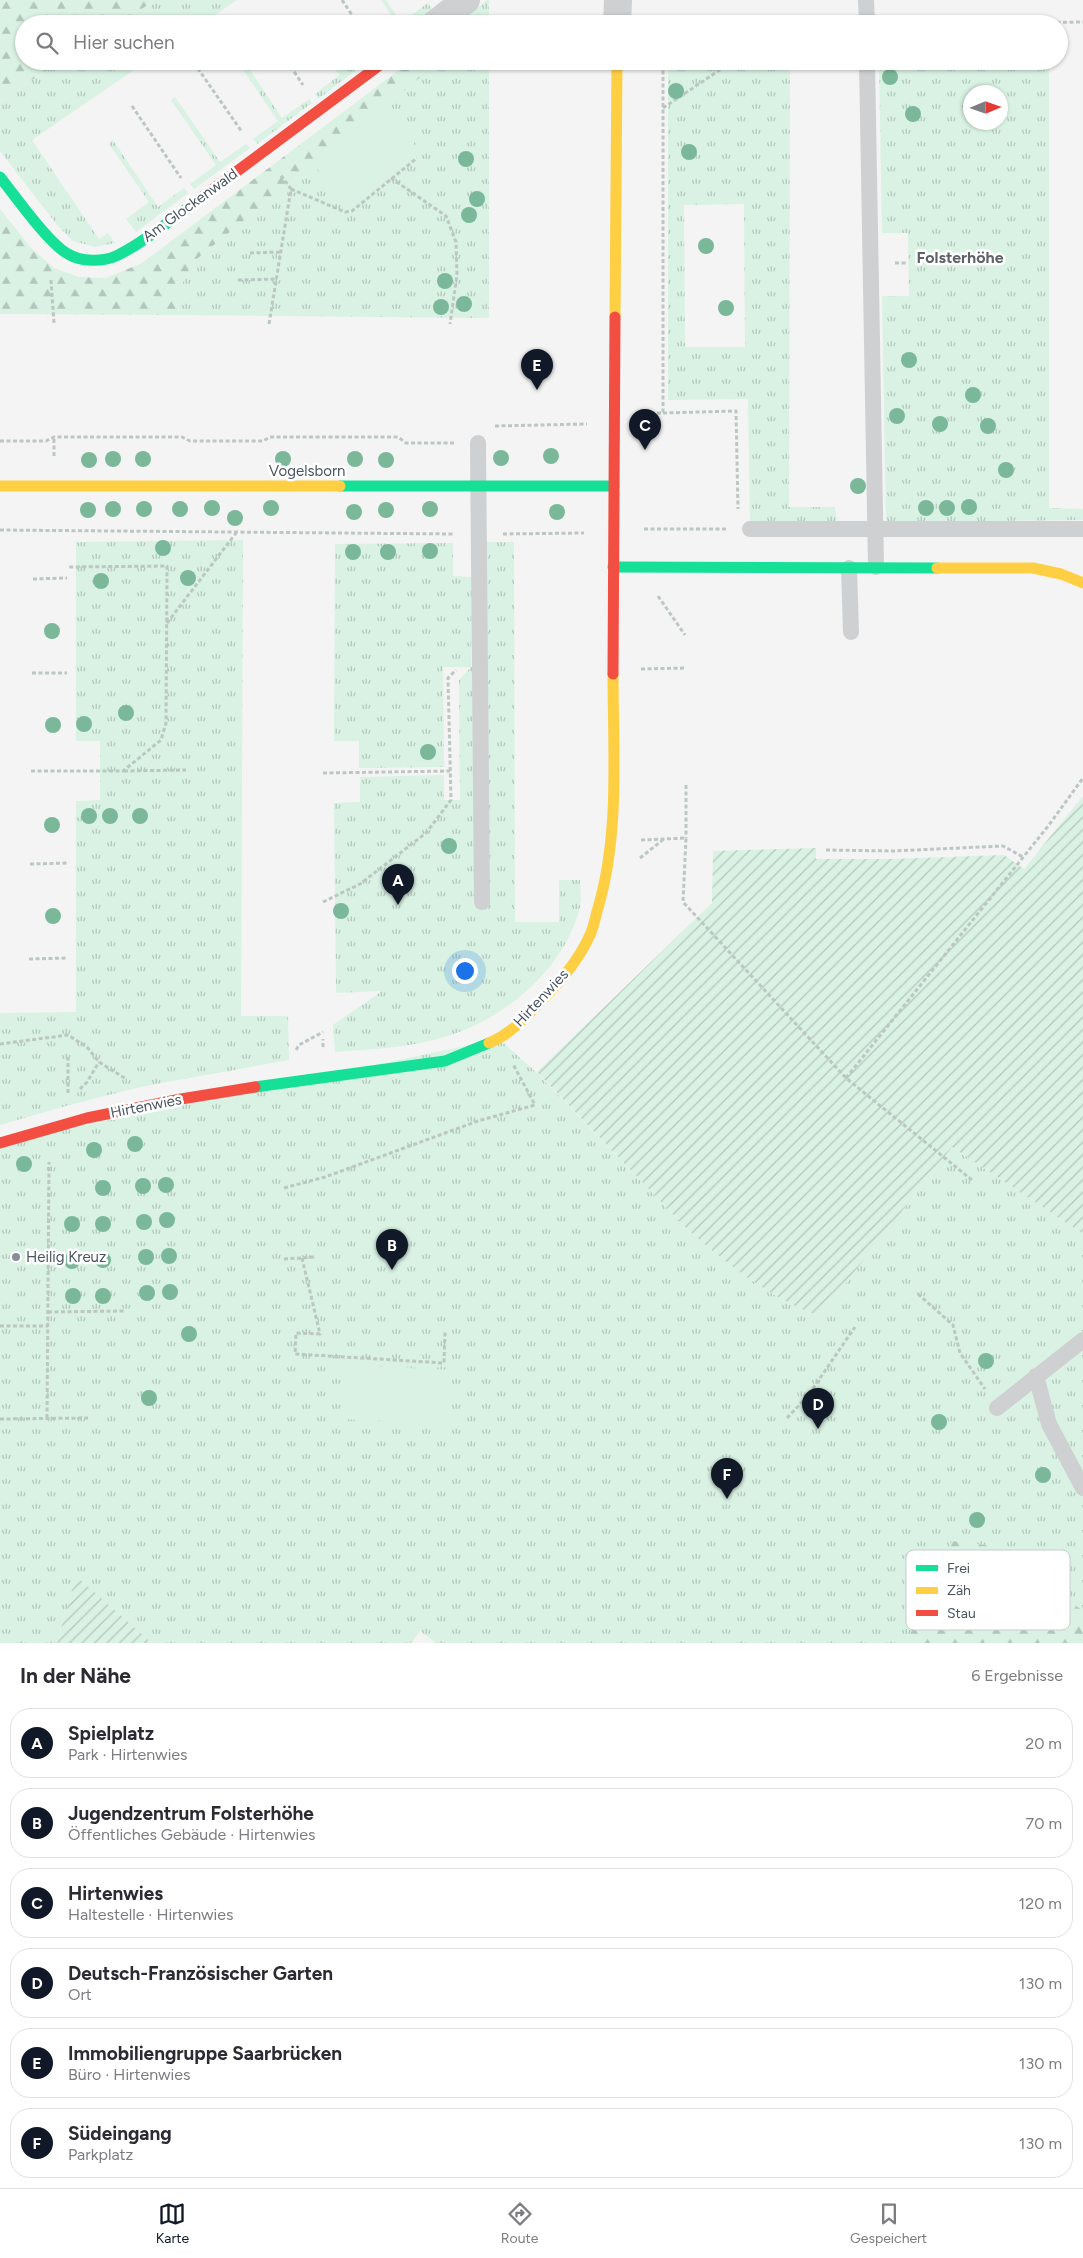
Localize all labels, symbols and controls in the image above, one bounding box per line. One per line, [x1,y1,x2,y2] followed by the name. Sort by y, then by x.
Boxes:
[15,15,1068,70] search box
[33,29,61,57] icon: search
[73,31,174,54] text: Hier suchen
[963,85,1008,130] north arrow
[139,164,241,246] street label: Am Glockenwald
[916,248,1004,267] district label: Folsterhöhe
[521,349,553,390] pin: E
[629,409,661,450] pin: C
[269,462,345,480] street label: Vogelsborn
[382,864,414,905] pin: A
[452,958,478,984] your location
[510,965,572,1031] street label: Hirtenwies
[109,1090,183,1122] street label: Hirtenwies
[376,1229,408,1270] pin: B
[26,1248,106,1266] place label: Heilig Kreuz
[10,1251,22,1263] marker: Heilig Kreuz
[802,1388,834,1429] pin: D
[711,1458,743,1499] pin: F
[906,1550,1070,1630] legend
[947,1560,970,1577] text: Frei
[947,1582,971,1599] text: Zäh
[947,1605,976,1622] text: Stau
[20,1663,131,1688] text: In der Nähe
[971,1666,1063,1685] text: 6 Ergebnisse
[68,1722,154,1745] text: Spielplatz
[31,1734,43,1753] text: A
[1025,1734,1062,1753] text: 20 m
[68,1745,188,1764] text: Park · Hirtenwies
[68,1802,314,1825] text: Jugendzentrum Folsterhöhe
[32,1814,42,1833] text: B
[1026,1814,1062,1833] text: 70 m
[68,1825,315,1844] text: Öffentliches Gebäude · Hirtenwies
[68,1882,163,1905] text: Hirtenwies
[31,1894,43,1913] text: C
[1019,1894,1062,1913] text: 120 m
[68,1905,234,1924] text: Haltestelle · Hirtenwies
[68,1962,333,1985] text: Deutsch-Französischer Garten
[31,1974,43,1993] text: D
[1019,1974,1062,1993] text: 130 m
[68,1985,92,2004] text: Ort
[68,2042,342,2065] text: Immobiliengruppe Saarbrücken
[32,2054,42,2073] text: E
[1019,2054,1062,2073] text: 130 m
[68,2065,191,2084] text: Büro · Hirtenwies
[68,2122,172,2145] text: Südeingang
[33,2134,41,2153] text: F
[1019,2134,1062,2153] text: 130 m
[68,2145,133,2164] text: Parkplatz
[156,2200,189,2247] tab: Karte
[501,2200,538,2247] tab: Route
[850,2200,927,2247] tab: Gespeichert

